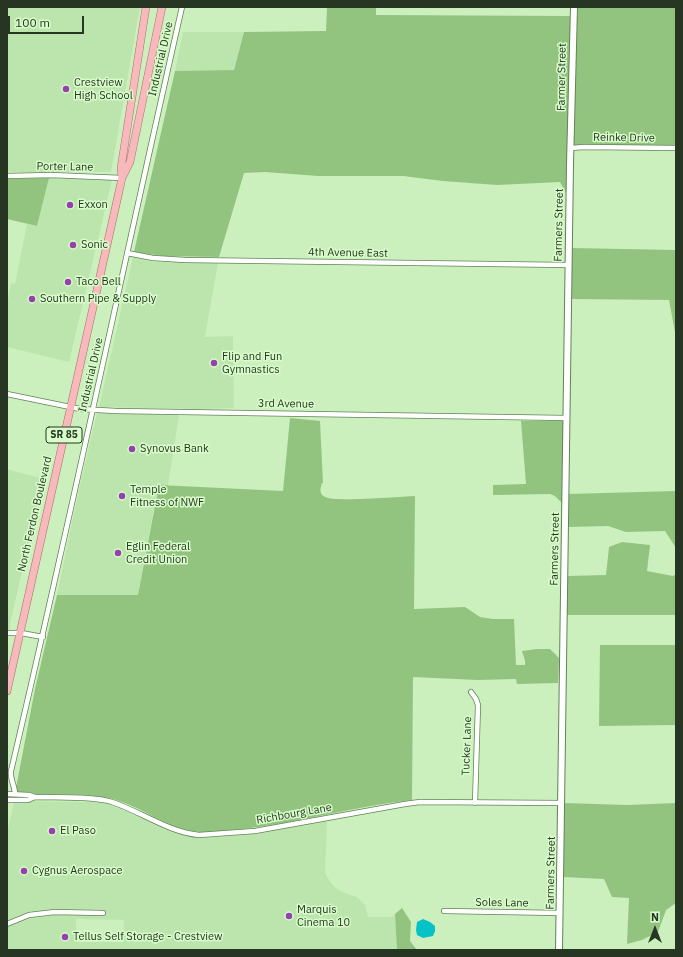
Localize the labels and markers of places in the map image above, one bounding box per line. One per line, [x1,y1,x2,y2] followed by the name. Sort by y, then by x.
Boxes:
[74,76,133,102] place label: Crestview High School
[61,84,71,94] marker: Crestview High School
[78,198,108,212] place label: Exxon
[65,200,75,210] marker: Exxon
[81,238,108,252] place label: Sonic
[68,240,78,250] marker: Sonic
[76,275,121,289] place label: Taco Bell
[63,277,73,287] marker: Taco Bell
[40,292,156,306] place label: Southern Pipe & Supply
[27,294,37,304] marker: Southern Pipe & Supply
[222,350,282,376] place label: Flip and Fun Gymnastics
[209,358,219,368] marker: Flip and Fun Gymnastics
[140,442,209,456] place label: Synovus Bank
[127,444,137,454] marker: Synovus Bank
[130,483,204,509] place label: Temple Fitness of NWF
[117,491,127,501] marker: Temple Fitness of NWF
[126,540,190,566] place label: Eglin Federal Credit Union
[113,548,123,558] marker: Eglin Federal Credit Union
[60,824,96,838] place label: El Paso
[47,826,57,836] marker: El Paso
[32,864,123,878] place label: Cygnus Aerospace
[19,866,29,876] marker: Cygnus Aerospace
[297,903,350,929] place label: Marquis Cinema 10
[284,911,294,921] marker: Marquis Cinema 10
[73,930,223,944] place label: Tellus Self Storage - Crestview
[60,932,70,942] marker: Tellus Self Storage - Crestview

